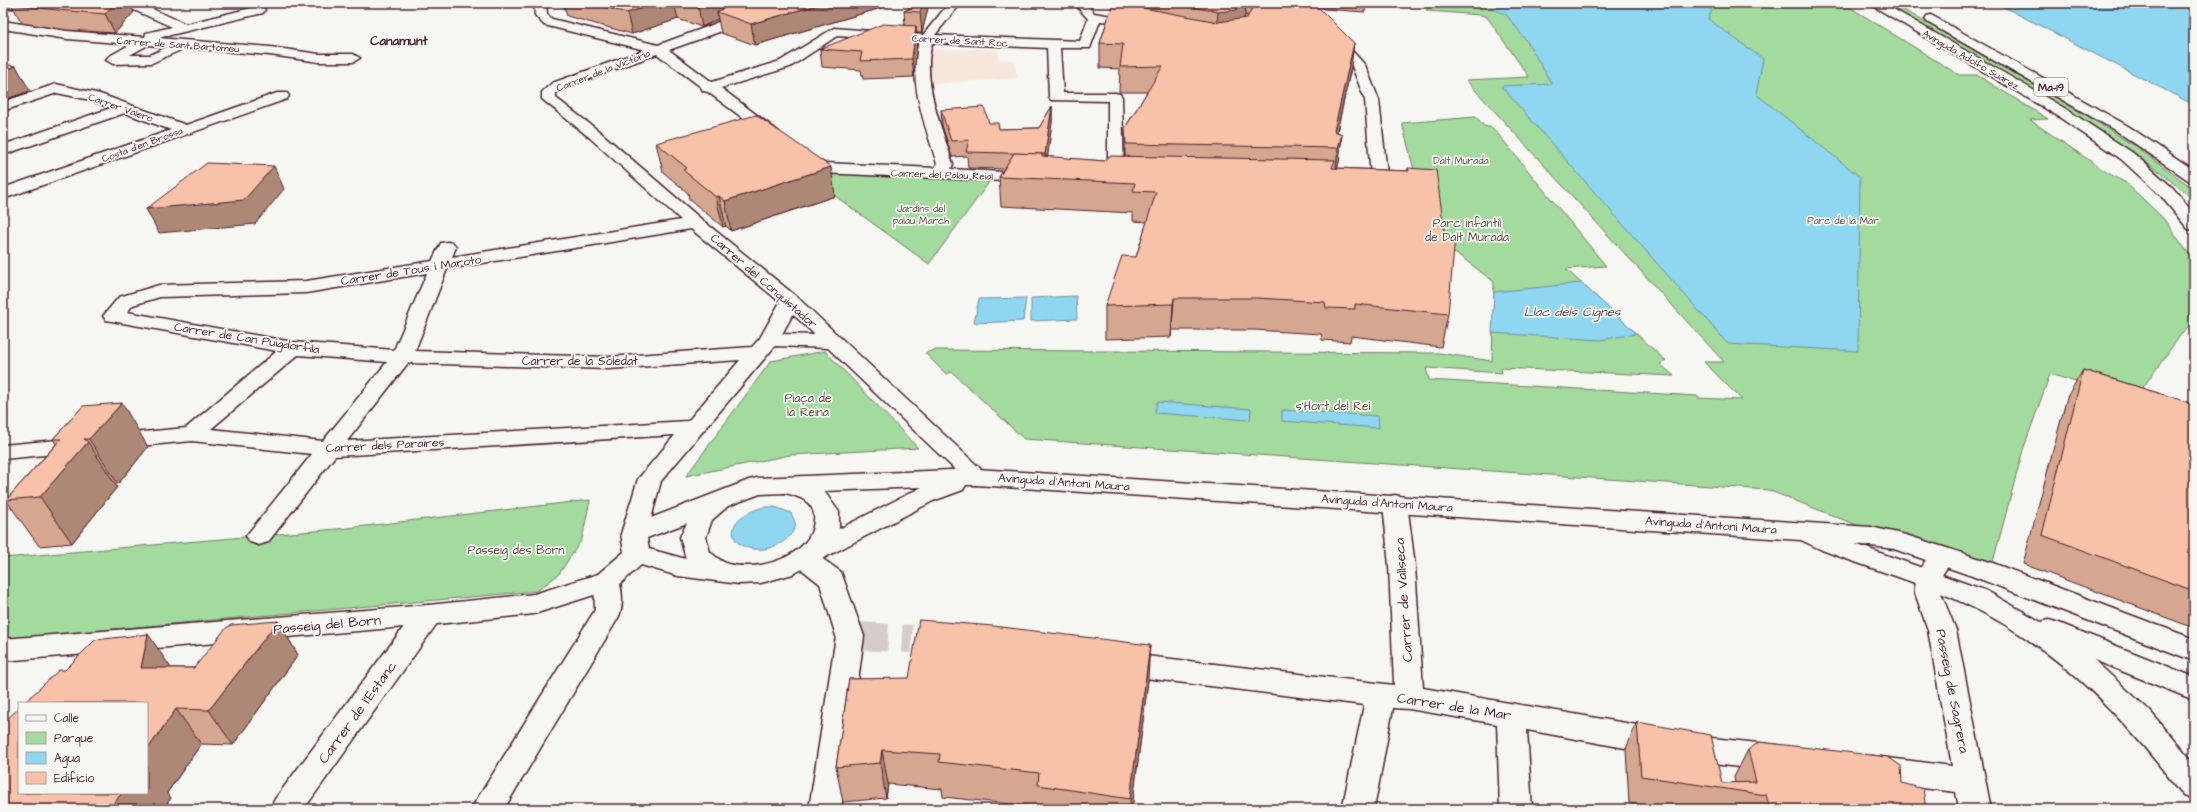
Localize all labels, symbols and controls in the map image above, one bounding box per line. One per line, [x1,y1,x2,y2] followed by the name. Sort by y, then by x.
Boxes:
[1919,26,2021,94] street label: Avinguda Adolfo Suárez
[911,31,1009,51] street label: Carrer de Sant Roc
[370,32,428,50] district label: Canamunt
[116,34,240,56] street label: Carrer de Sant Bartomeu
[555,47,652,95] street label: Carrer de la Victòria
[2034,78,2068,96] road number: Ma-19
[86,90,155,126] street label: Carrer Valero
[100,124,185,166] street label: Costa d'en Brossa
[1433,154,1489,168] park label: Dalt Murada
[891,166,994,184] street label: Carrer del Palau Reial
[893,202,949,228] park label: Jardins del palau March
[1807,214,1879,228] park label: Parc de la Mar
[1425,215,1509,246] park label: Parc infantil de Dalt Murada
[706,230,821,333] street label: Carrer del Conquistador
[340,251,483,290] street label: Carrer de Tous i Maroto
[1524,303,1622,322] water label: Llac dels Cignes
[173,319,321,359] street label: Carrer de Can Puigdorfila
[522,353,638,370] street label: Carrer de la Soledat
[785,390,832,421] park label: Plaça de la Reina
[1296,398,1370,415] park label: s'Hort del Rei
[325,434,445,457] street label: Carrer dels Paraires
[997,469,1130,497] street label: Avinguda d'Antoni Maura
[1320,490,1453,518] street label: Avinguda d'Antoni Maura
[1644,512,1777,540] street label: Avinguda d'Antoni Maura
[1390,537,1418,663] street label: Carrer de Vallseca
[468,542,564,560] park label: Passeig des Born
[273,610,382,640] street label: Passeig del Born
[1930,627,1974,755] street label: Passeig de Sagrera
[314,657,402,768] street label: Carrer de l'Estanc
[1395,688,1513,726] street label: Carrer de la Mar
[18,702,148,794] legend
[54,710,79,727] text: Calle
[54,730,94,747] text: Parque
[54,750,80,768] text: Agua
[54,770,94,787] text: Edificio

